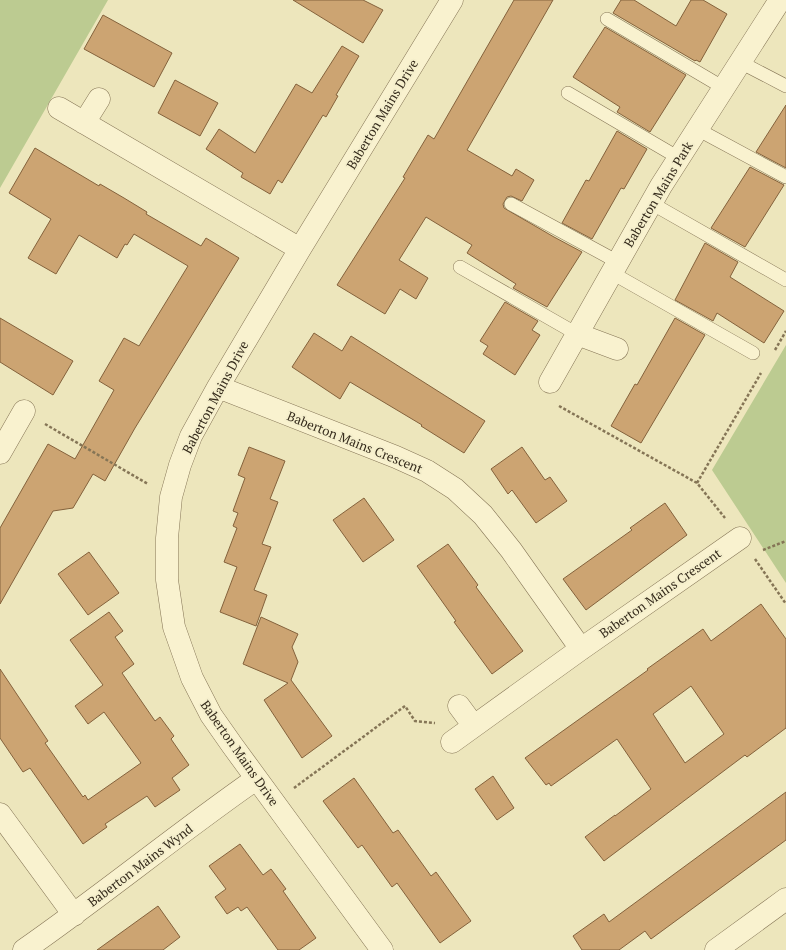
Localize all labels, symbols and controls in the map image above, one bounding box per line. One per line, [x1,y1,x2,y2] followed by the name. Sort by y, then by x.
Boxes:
[342,56,422,172] street label: Baberton Mains Drive
[619,138,697,250] street label: Baberton Mains Park
[178,337,252,457] street label: Baberton Mains Drive
[285,407,426,478] street label: Baberton Mains Crescent
[596,544,725,642] street label: Baberton Mains Crescent
[197,697,283,809] street label: Baberton Mains Drive
[84,820,196,910] street label: Baberton Mains Wynd

